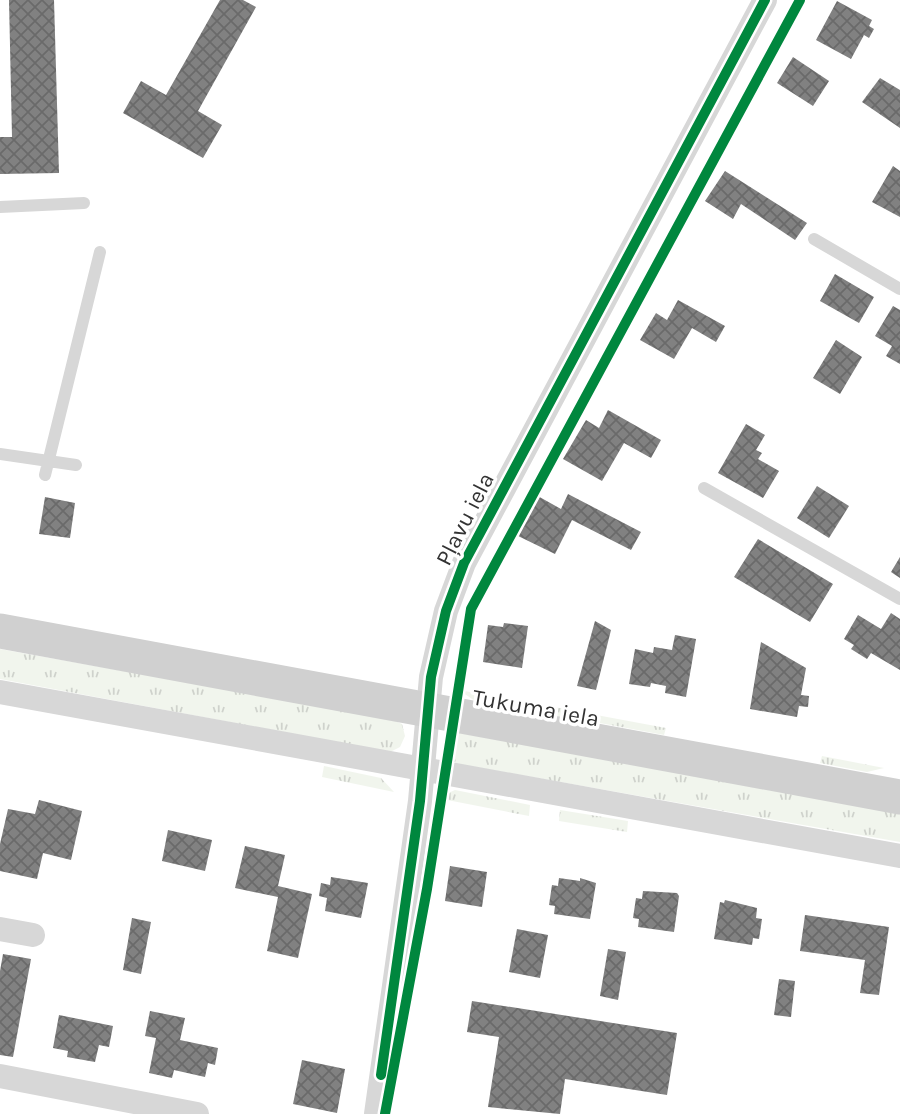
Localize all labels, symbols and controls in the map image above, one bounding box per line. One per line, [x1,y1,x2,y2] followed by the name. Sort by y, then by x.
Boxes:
[430,468,500,570] street label: Pļavu iela
[471,684,601,732] street label: Tukuma iela

